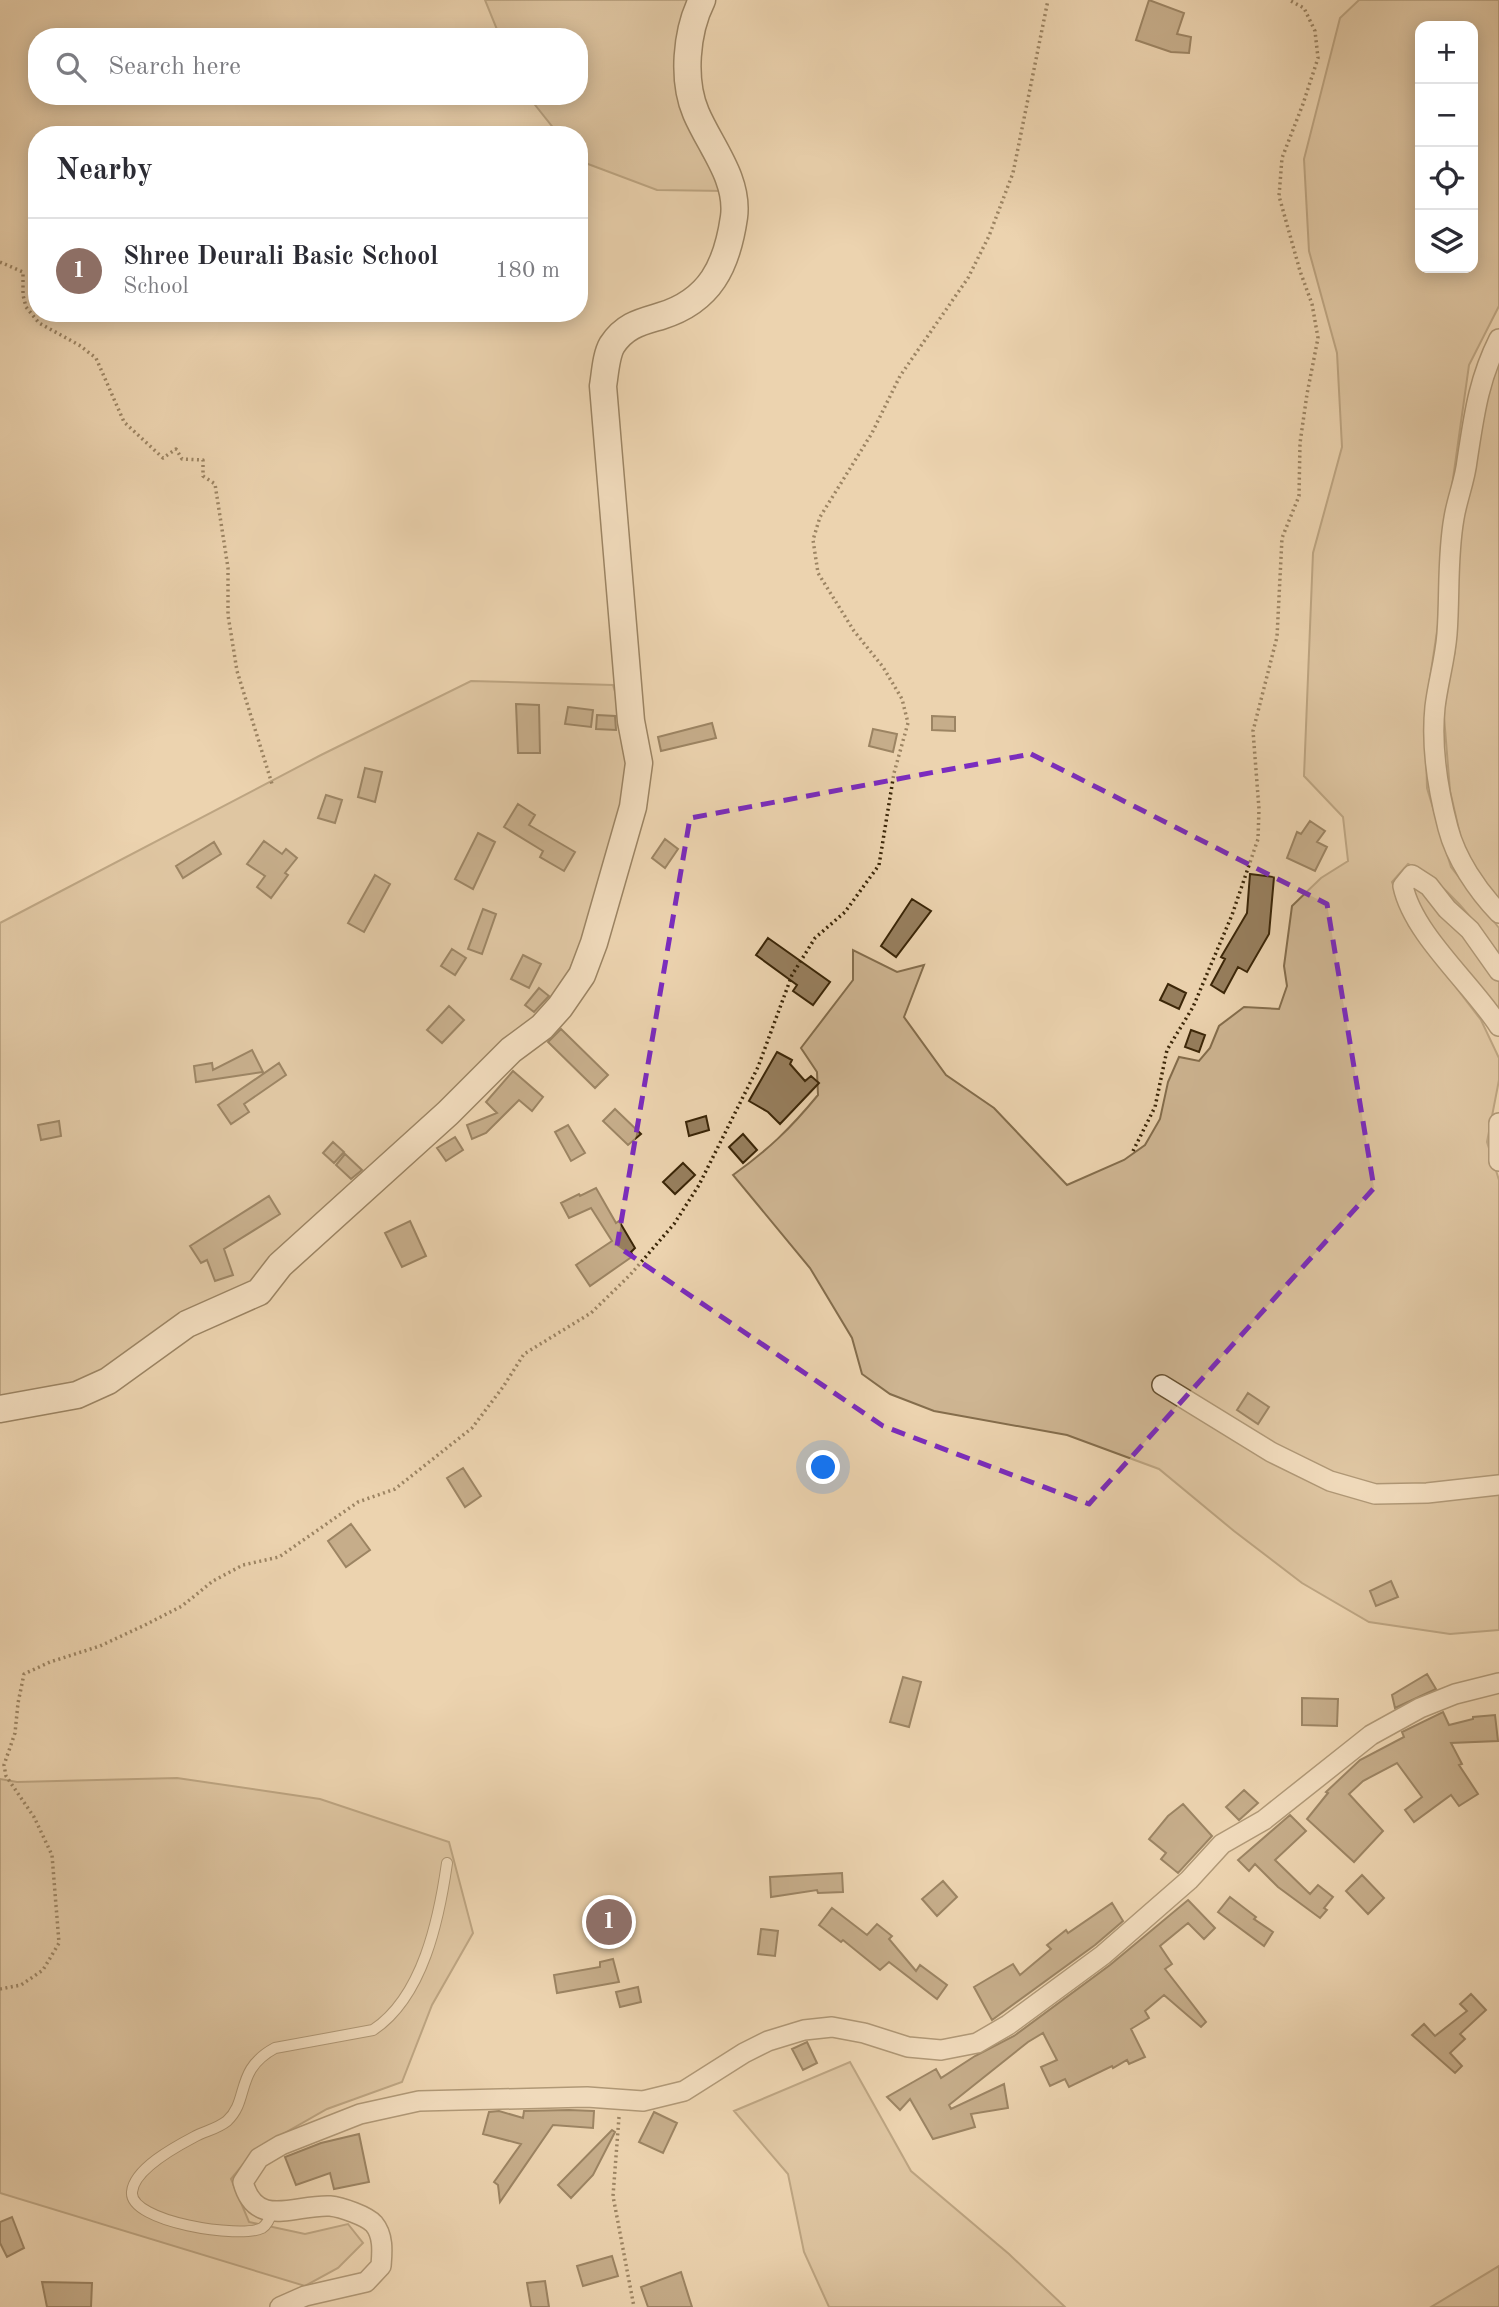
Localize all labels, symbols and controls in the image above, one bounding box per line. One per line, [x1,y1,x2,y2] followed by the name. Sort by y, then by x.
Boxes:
[1415,21,1478,273] map controls
[1415,21,1478,84] button: +
[28,28,588,105] search box
[52,48,90,86] icon: search
[108,54,241,80] text: Search here
[1415,84,1478,147] button: −
[1415,147,1478,210] button: locate
[56,156,153,186] text: Nearby
[1415,210,1478,273] button: layers
[123,244,438,270] text: Shree Deurali Basic School
[72,259,86,282] text: 1
[495,259,560,282] text: 180 m
[123,275,189,298] text: School
[806,1450,840,1484] your location
[586,1896,632,1948] pin: 1

